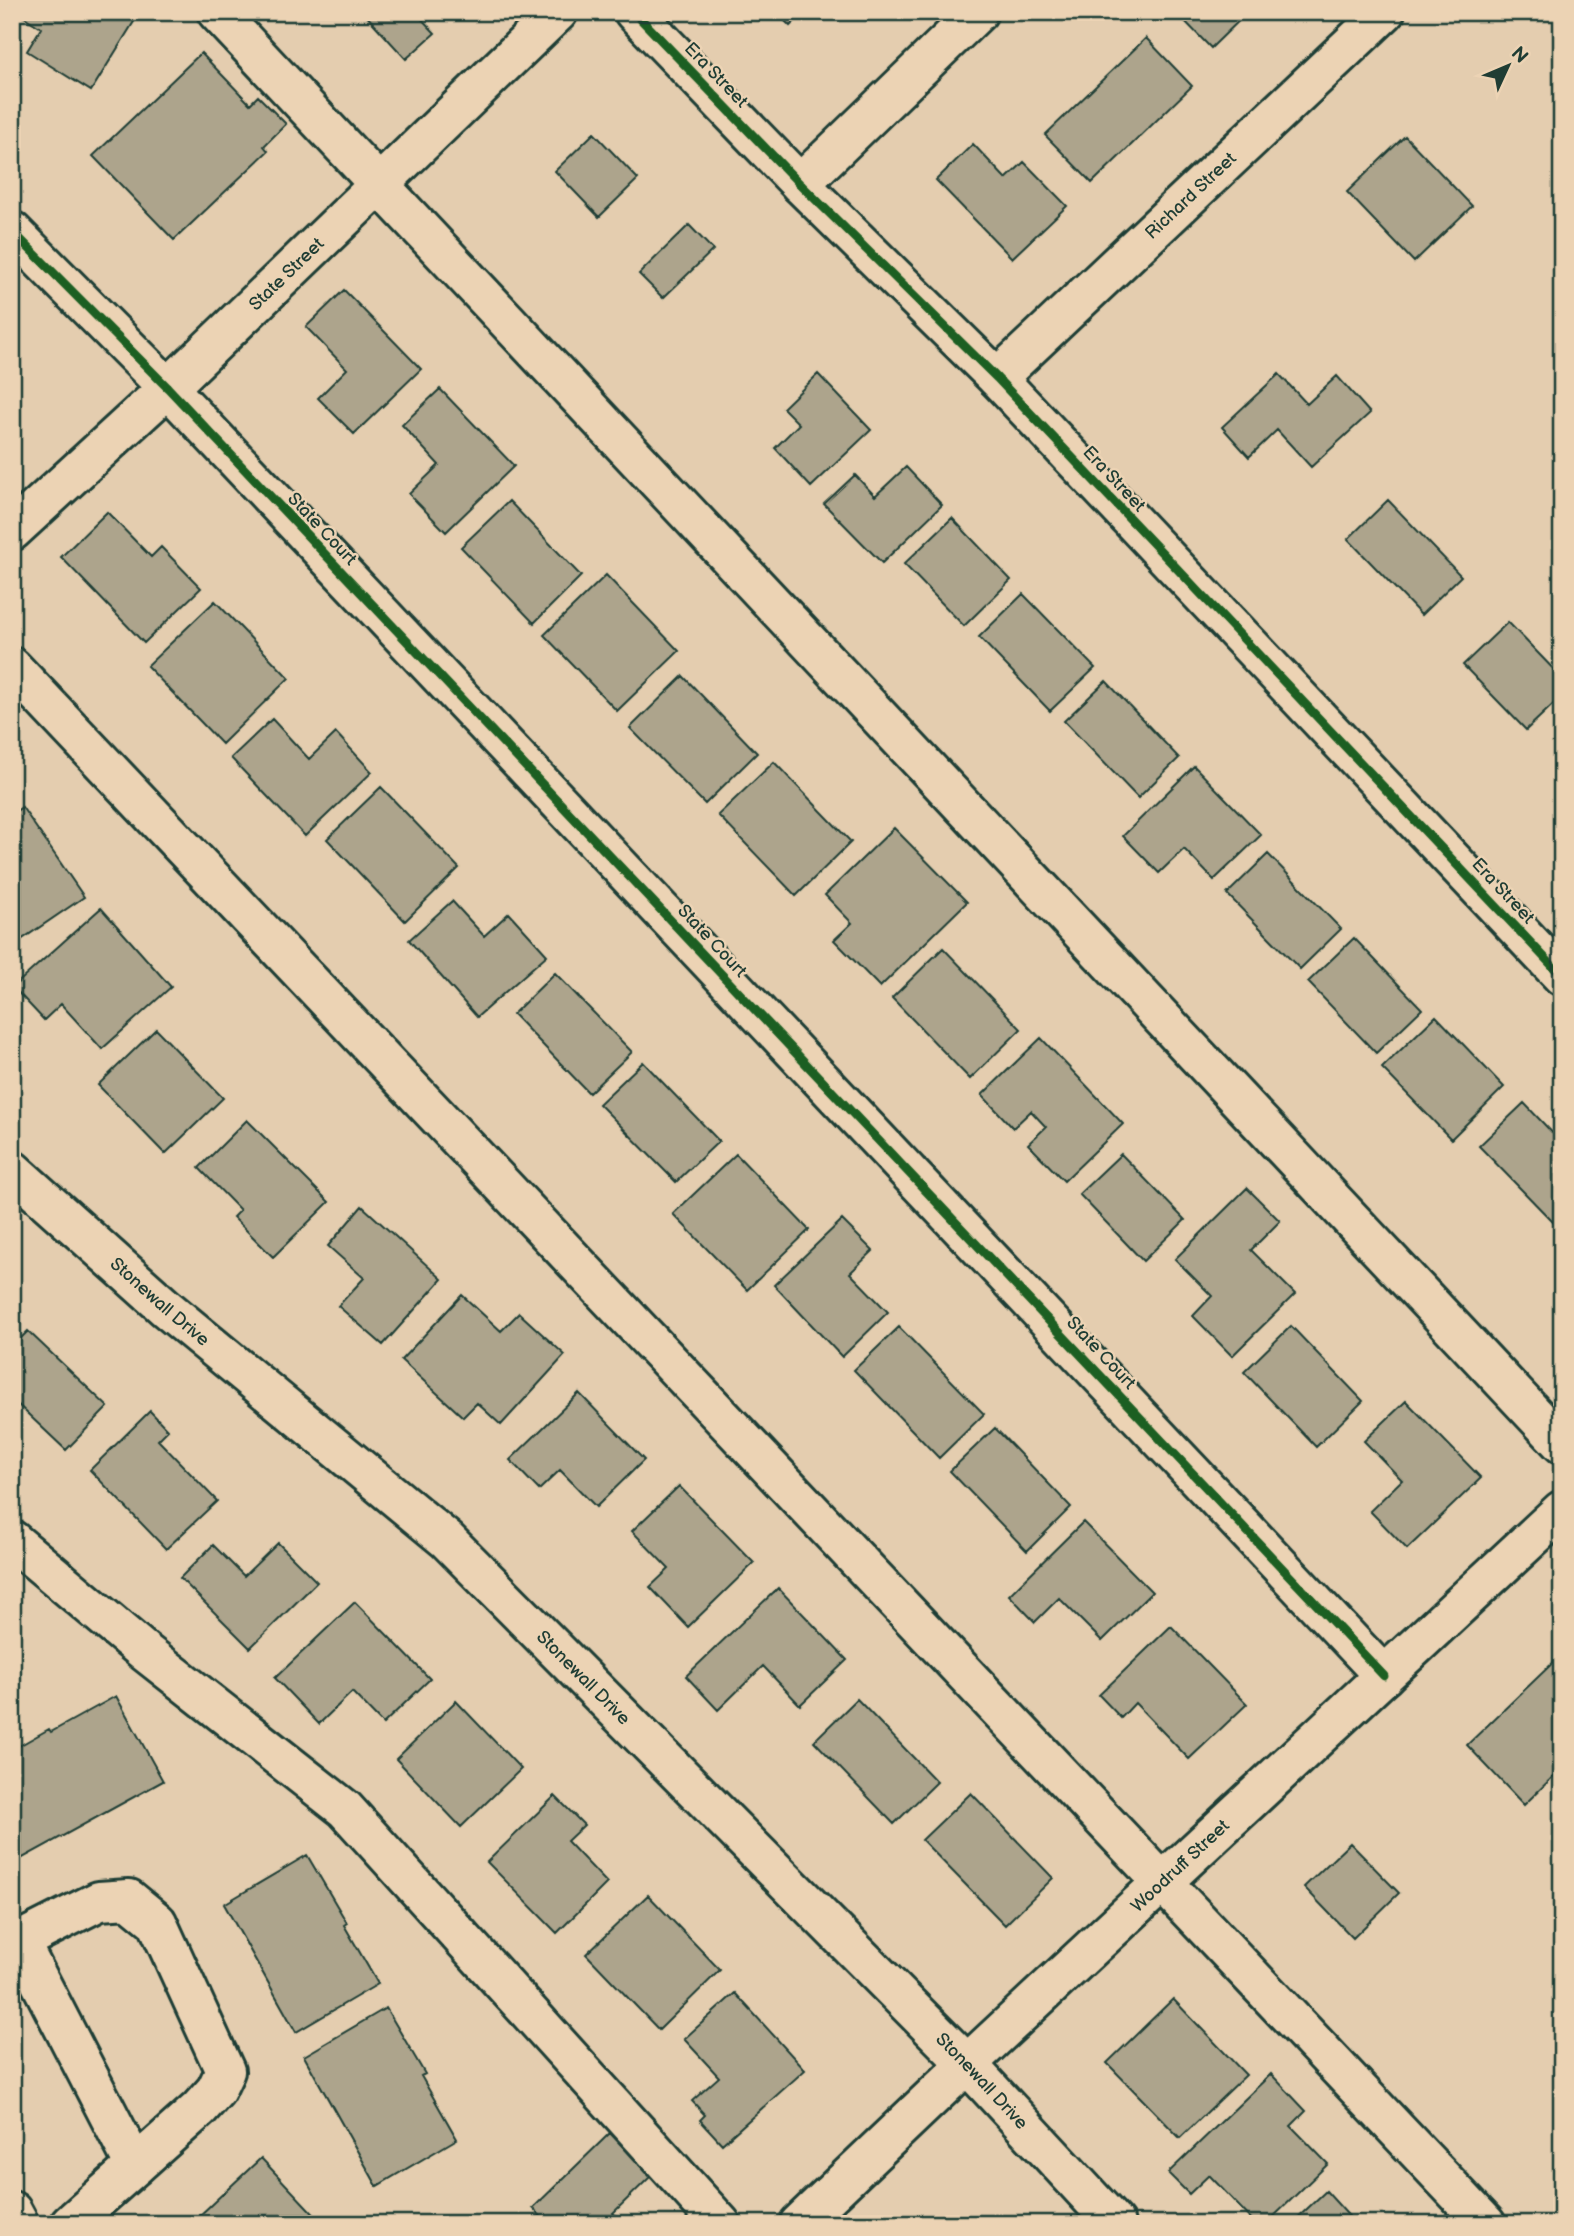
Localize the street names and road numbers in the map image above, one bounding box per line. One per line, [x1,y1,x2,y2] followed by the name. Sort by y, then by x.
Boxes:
[680,38,752,112] street label: Era Street
[1141,147,1241,243] street label: Richard Street
[245,233,328,315] street label: State Street
[1078,442,1150,517] street label: Era Street
[283,488,361,570] street label: State Court
[1467,854,1539,929] street label: Era Street
[673,900,751,982] street label: State Court
[106,1253,214,1350] street label: Stonewall Drive
[1062,1312,1140,1394] street label: State Court
[532,1626,635,1729] street label: Stonewall Drive
[1127,1815,1234,1916] street label: Woodruff Street
[932,2028,1032,2134] street label: Stonewall Drive

